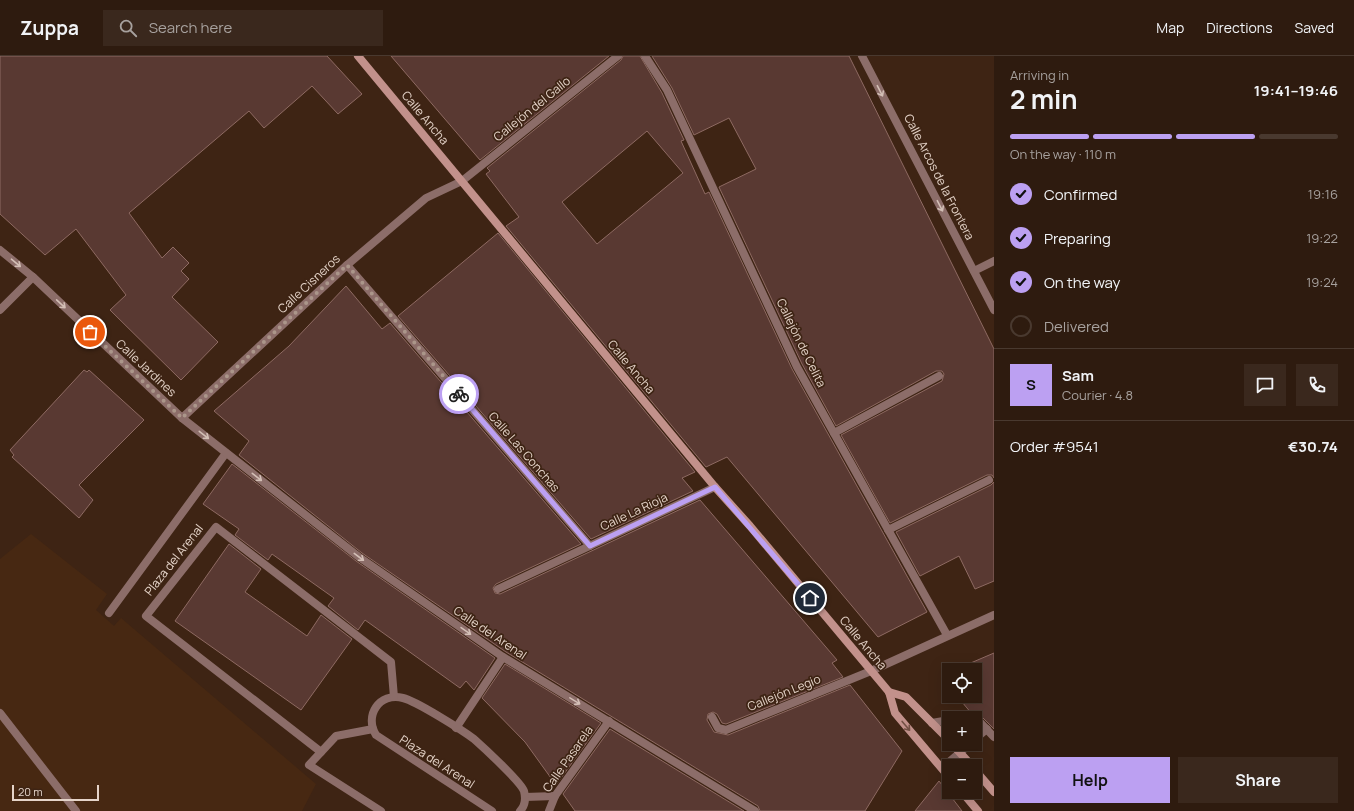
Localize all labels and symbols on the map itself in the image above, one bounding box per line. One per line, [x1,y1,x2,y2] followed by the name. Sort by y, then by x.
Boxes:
[490,72,574,145] street label: Callejón del Gallo
[877,85,884,97] one-way arrow
[398,87,453,148] street label: Calle Ancha
[900,111,979,243] street label: Calle Arcos de la Frontera
[937,200,944,212] one-way arrow
[274,250,344,317] street label: Calle Cisneros
[11,259,22,268] one-way arrow
[773,296,830,390] street label: Callejón de Celita
[56,299,66,309] one-way arrow
[73,315,107,349] pin
[112,335,180,400] street label: Calle Jardines
[604,336,659,397] street label: Calle Ancha
[439,374,479,414] courier
[485,408,564,495] street label: Calle Las Conchas
[199,431,210,440] one-way arrow
[251,472,262,481] one-way arrow
[597,489,670,535] street label: Calle La Rioja
[140,520,207,599] street label: Plaza del Arenal
[353,553,364,561] one-way arrow
[793,581,827,615] pin
[450,602,530,663] street label: Calle del Arenal
[836,612,891,673] street label: Calle Ancha
[460,627,471,635] one-way arrow
[745,670,823,715] street label: Callejón Legio
[569,697,581,705] one-way arrow
[902,720,911,731] one-way arrow
[538,722,597,795] street label: Calle Pasarela
[396,731,478,792] street label: Plaza del Arenal
[12,783,99,802] scale bar

